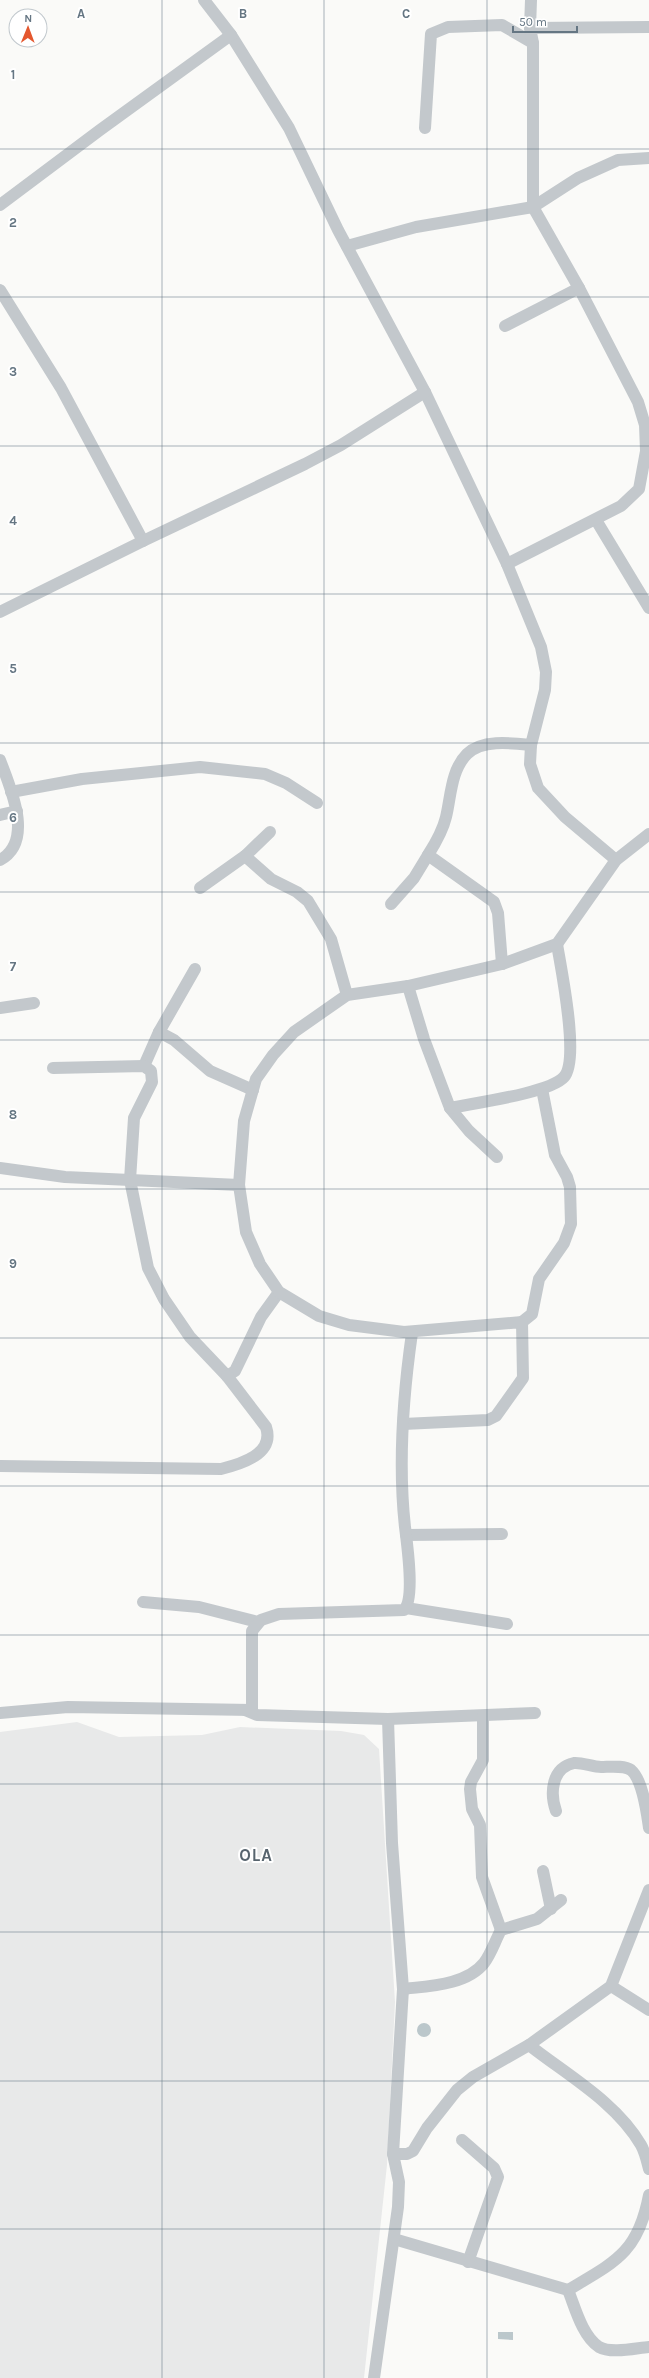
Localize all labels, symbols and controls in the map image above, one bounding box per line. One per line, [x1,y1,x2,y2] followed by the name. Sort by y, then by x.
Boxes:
[77,6,85,21] text: A
[239,6,247,21] text: B
[402,6,410,21] text: C
[8,8,48,48] north arrow
[513,8,577,34] scale bar
[24,12,32,25] text: N
[519,15,547,29] text: 50 m
[11,67,15,82] text: 1
[9,215,17,230] text: 2
[9,364,17,379] text: 3
[9,513,17,528] text: 4
[9,661,17,676] text: 5
[9,810,17,825] text: 6
[10,959,17,974] text: 7
[9,1107,17,1122] text: 8
[9,1256,17,1271] text: 9
[239,1845,273,1865] district label: OLA

